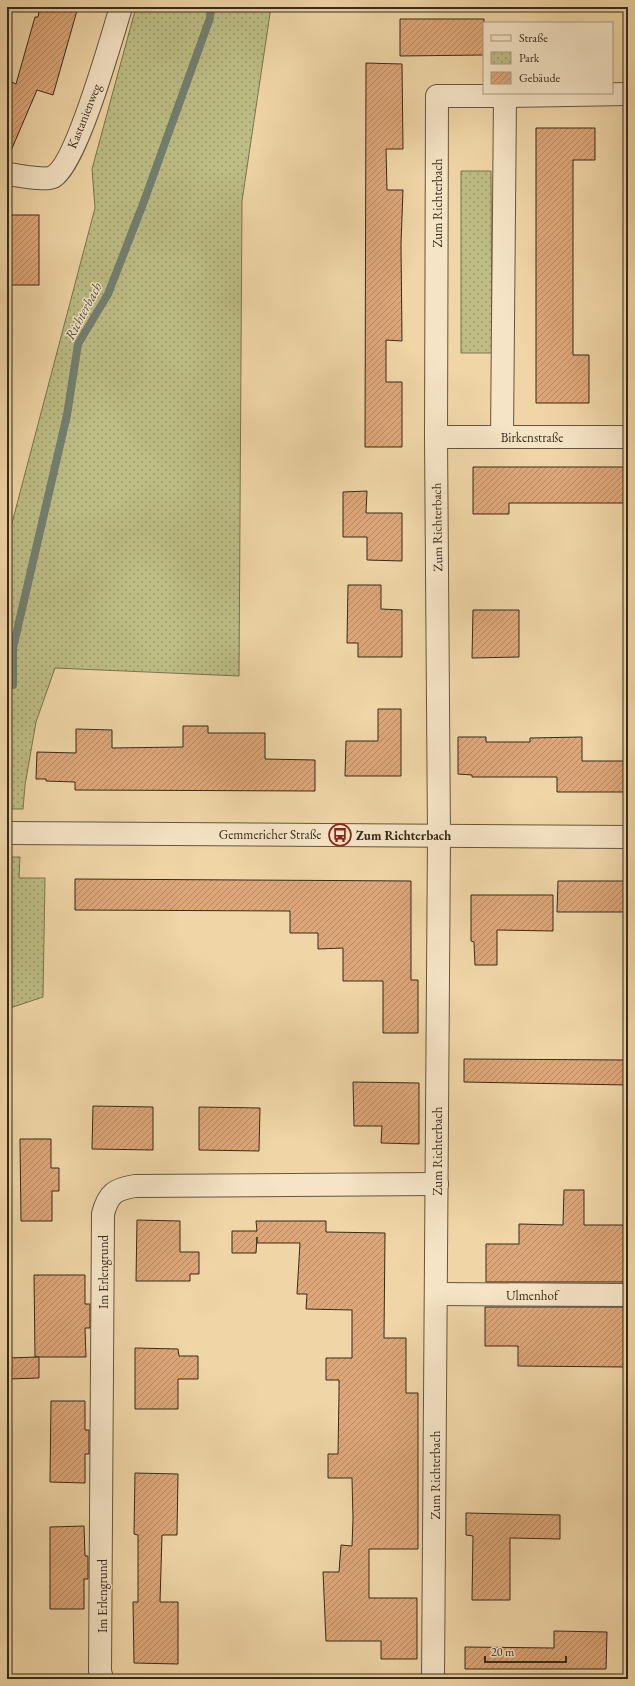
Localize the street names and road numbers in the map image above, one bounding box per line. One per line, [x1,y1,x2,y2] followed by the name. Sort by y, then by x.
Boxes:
[63,81,105,151] street label: Kastanienweg
[429,158,446,247] street label: Zum Richterbach
[501,429,563,446] street label: Birkenstraße
[428,482,446,572] street label: Zum Richterbach
[219,826,321,843] street label: Gemmericher Straße
[429,1106,446,1195] street label: Zum Richterbach
[95,1235,112,1309] street label: Im Erlengrund
[506,1287,560,1304] street label: Ulmenhof
[427,1430,444,1519] street label: Zum Richterbach
[94,1559,111,1633] street label: Im Erlengrund

